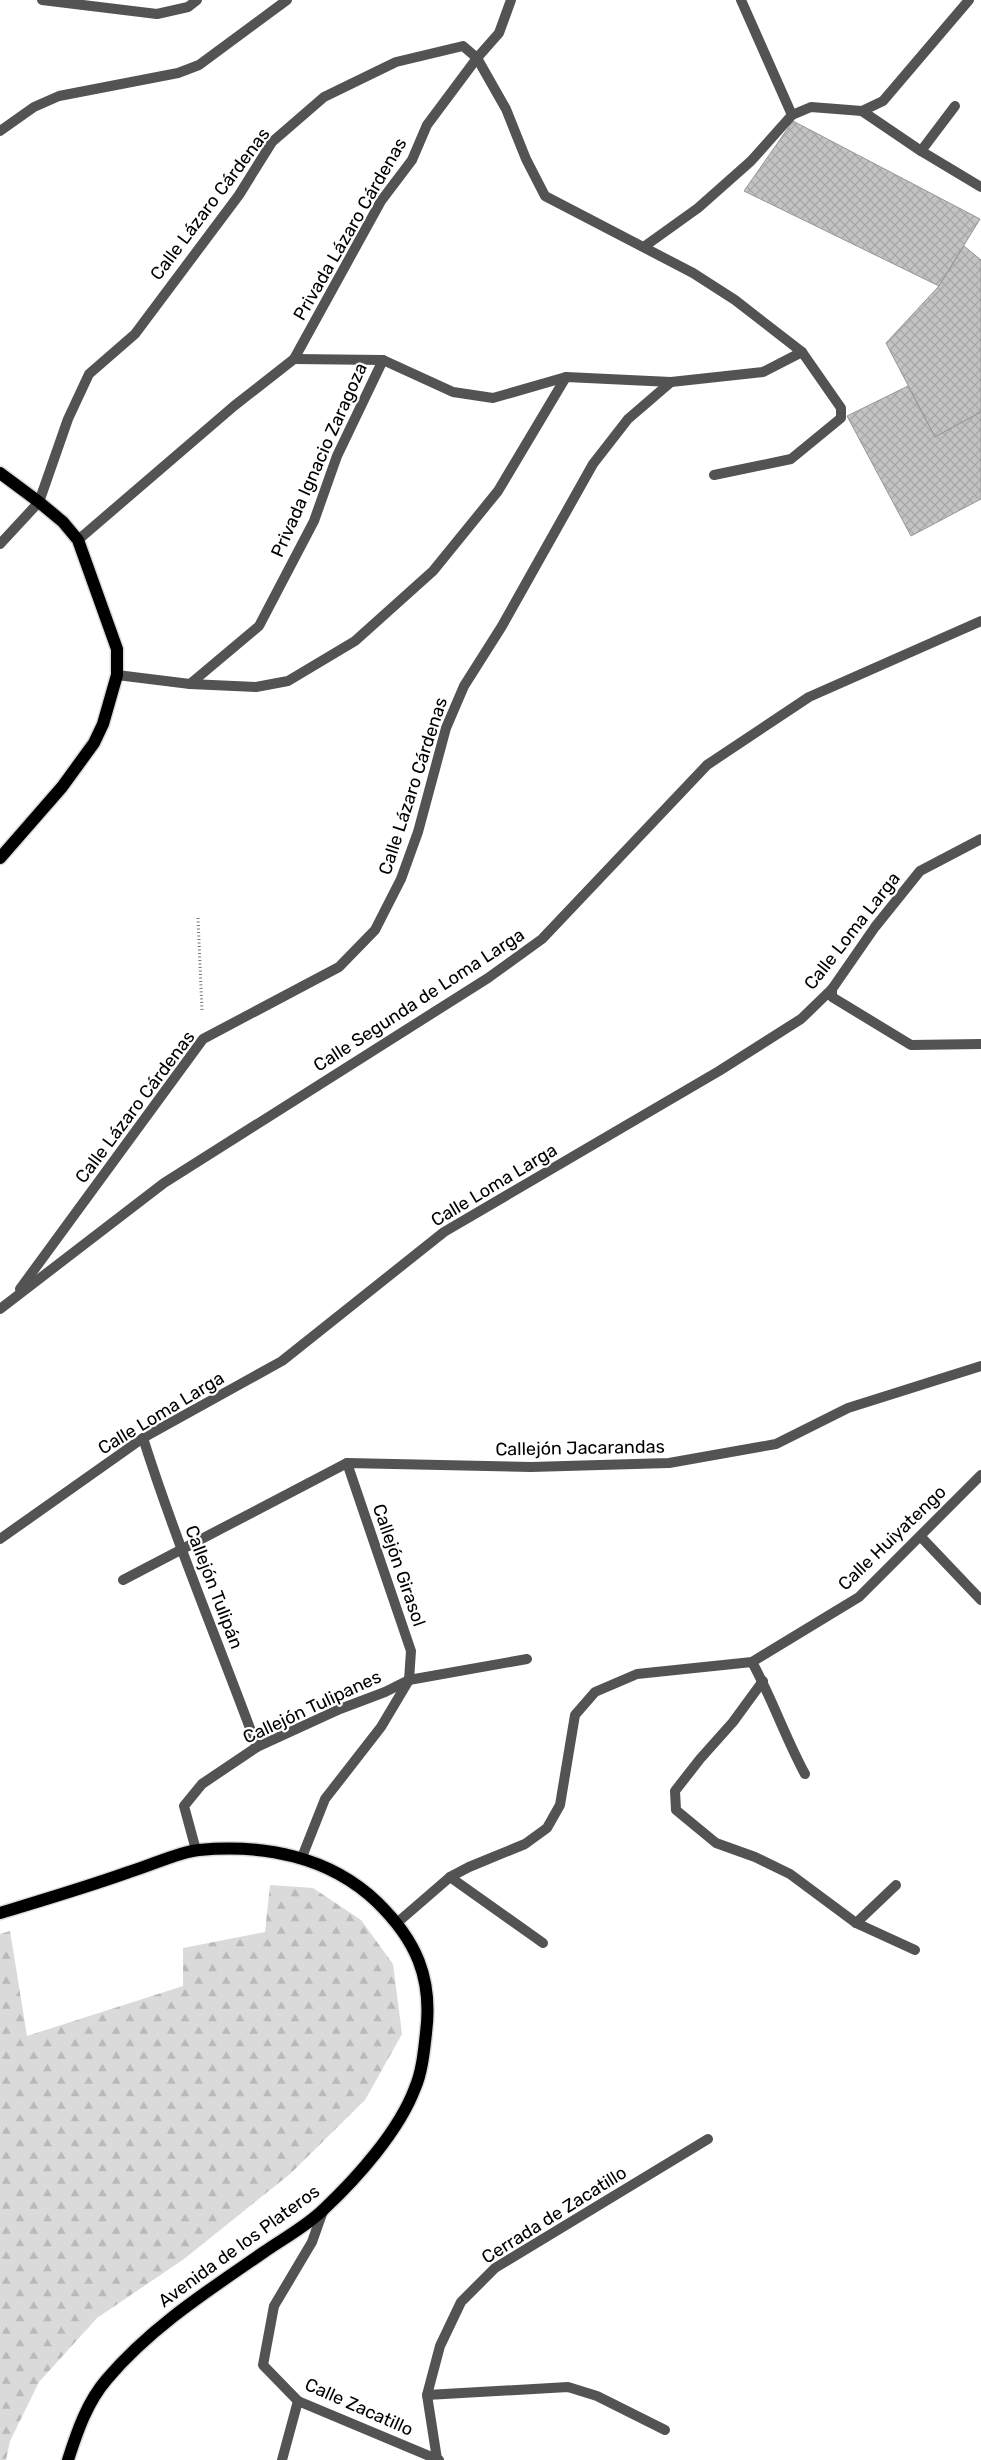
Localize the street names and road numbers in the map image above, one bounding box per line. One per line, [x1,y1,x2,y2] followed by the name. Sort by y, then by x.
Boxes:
[146,123,274,285] street label: Calle Lázaro Cárdenas
[289,134,411,324] street label: Privada Lázaro Cárdenas
[266,359,372,561] street label: Privada Ignacio Zaragoza
[374,695,452,877] street label: Calle Lázaro Cárdenas
[799,868,905,994] street label: Calle Loma Larga
[309,923,529,1077] street label: Calle Segunda de Loma Larga
[71,1026,199,1188] street label: Calle Lázaro Cárdenas
[427,1139,561,1231] street label: Calle Loma Larga
[94,1367,228,1459] street label: Calle Loma Larga
[495,1436,665,1460] street label: Callejón Jacarandas
[833,1481,951,1595] street label: Calle Huiyatengo
[368,1501,430,1629] street label: Callejón Girasol
[180,1522,248,1652] street label: Callejón Tulipán
[239,1665,385,1749] street label: Callejón Tulipanes
[477,2161,631,2269] street label: Cerrada de Zacatillo
[154,2180,324,2312] street label: Avenida de los Plateros
[301,2373,417,2441] street label: Calle Zacatillo

